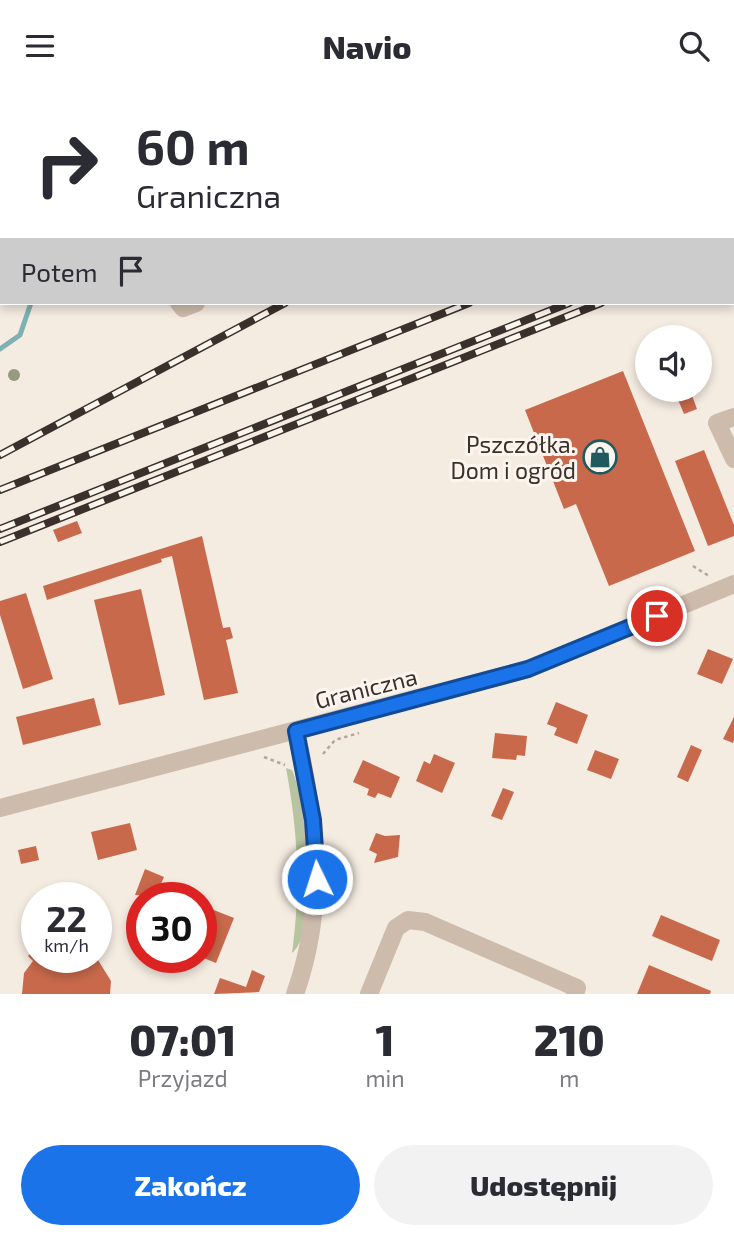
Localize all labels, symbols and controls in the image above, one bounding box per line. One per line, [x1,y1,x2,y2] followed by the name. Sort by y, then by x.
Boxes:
[21,27,59,65] icon: menu
[322,27,412,65] text: Navio
[675,27,713,65] icon: search
[136,116,250,175] text: 60 m
[21,119,112,210] icon: right
[136,176,281,214] text: Graniczna
[112,252,150,290] icon: arrive
[21,256,98,287] text: Potem
[635,325,712,402] map controls
[635,325,712,402] button: sound
[450,430,576,484] place label: Pszczółka. Dom i ogród
[581,438,619,476] shop icon: Pszczółka. Dom i ogród
[627,586,687,646] pin
[638,597,676,635] icon: arrive
[312,662,420,714] street label: Graniczna
[280,842,354,916] position arrow
[126,882,217,973] speed limit sign: 30
[46,897,87,939] text: 22
[44,934,89,956] text: km/h
[129,1014,236,1064] text: 07:01
[376,1014,395,1064] text: 1
[534,1014,605,1064] text: 210
[138,1064,228,1092] text: Przyjazd
[365,1064,405,1092] text: min
[559,1064,579,1092] text: m
[21,1145,360,1225] button: Zakończ
[374,1145,713,1225] button: Udostępnij

